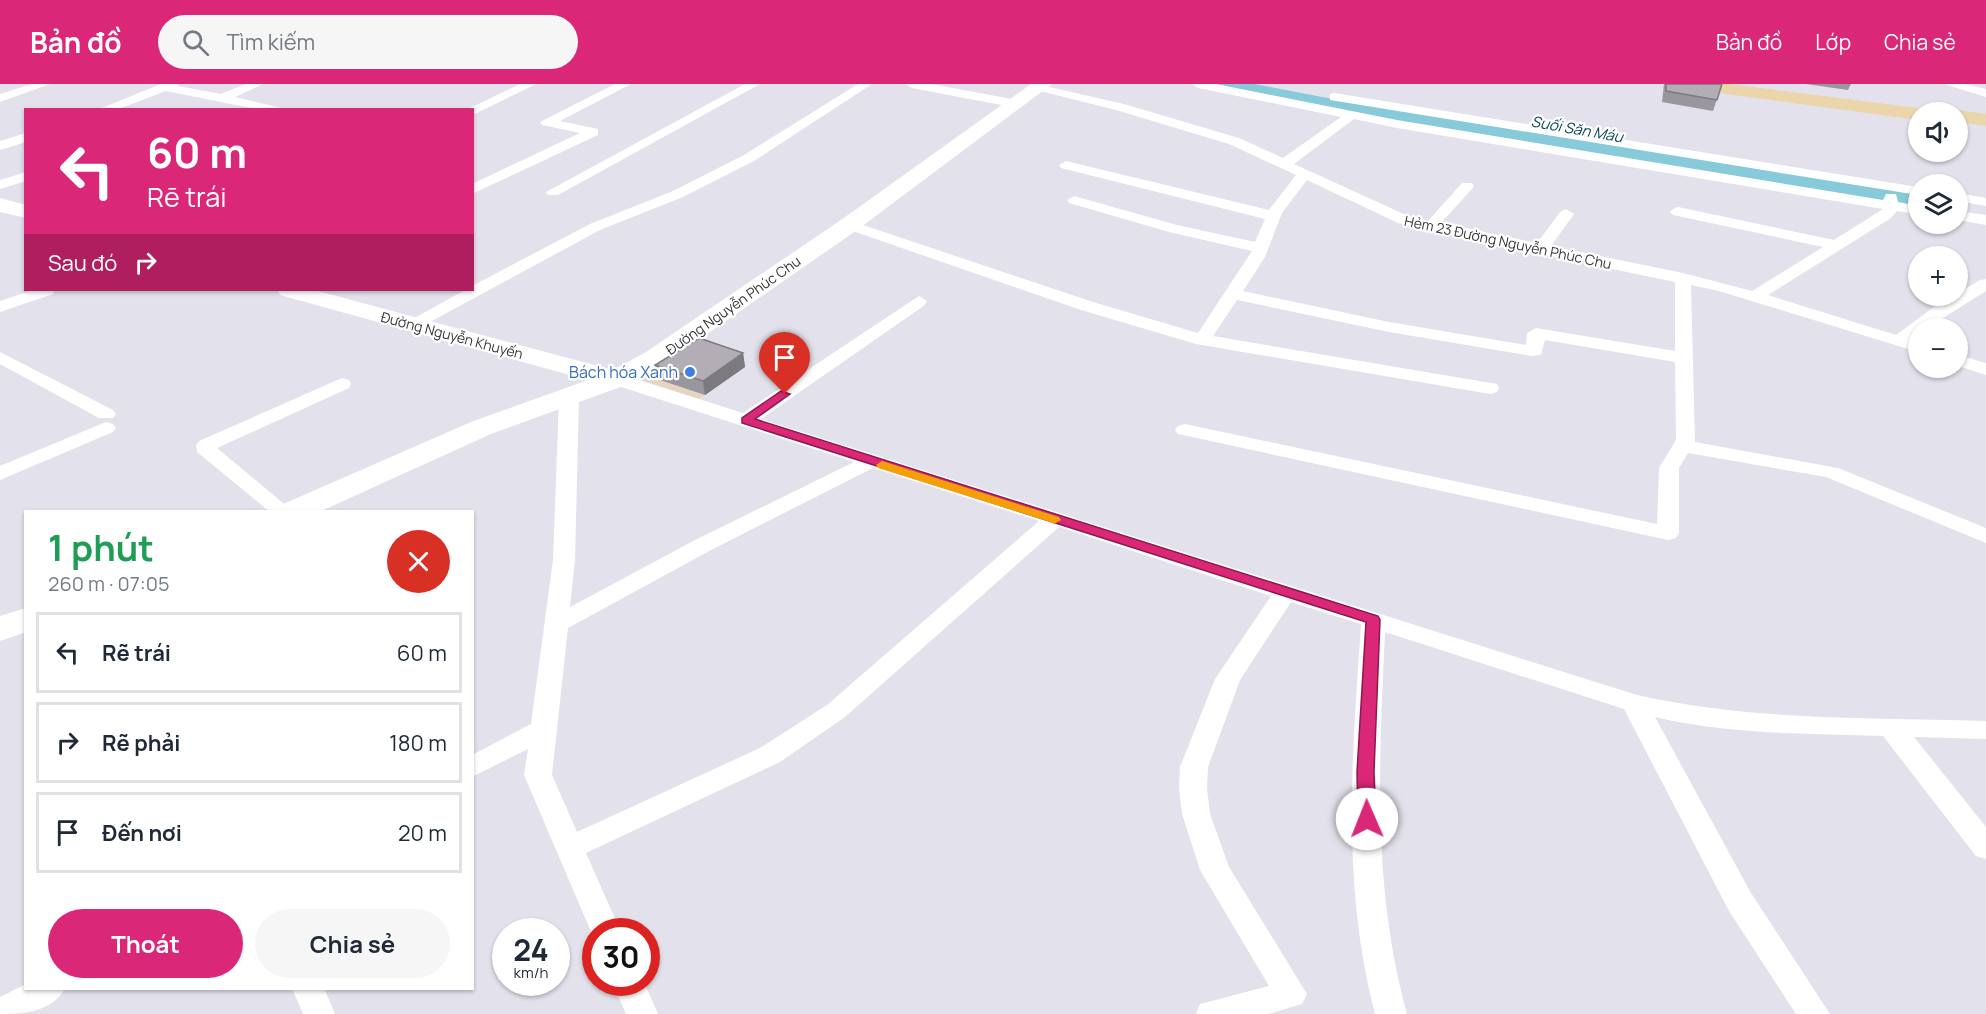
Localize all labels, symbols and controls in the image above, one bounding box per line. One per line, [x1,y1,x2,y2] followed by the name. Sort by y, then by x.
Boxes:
[158,15,578,69] search box
[30,23,122,61] text: Bản đồ
[179,26,212,59] icon: search
[227,27,315,57] text: Tìm kiếm
[1716,28,1782,56] text: Bản đồ
[1815,28,1851,56] text: Lớp
[1884,28,1956,56] text: Chia sẻ
[1908,102,1968,378] map controls
[1908,102,1968,162] button: sound
[1529,111,1626,148] water label: Suối Săn Máu
[147,123,247,181] text: 60 m
[48,132,126,210] icon: left
[1908,174,1968,234] button: layers
[147,178,227,215] text: Rẽ trái
[1403,211,1613,273] street label: Hẻm 23 Đường Nguyễn Phúc Chu
[129,246,162,279] icon: right
[1908,246,1968,306] button: +
[48,248,117,278] text: Sau đó
[662,251,804,359] street label: Đường Nguyễn Phúc Chu
[379,307,525,363] street label: Đường Nguyễn Khuyến
[1908,318,1968,378] button: −
[759,332,810,394] pin
[768,341,801,374] icon: arrive
[569,361,678,383] place label: Bách hóa Xanh
[683,365,697,379] marker: Bách hóa Xanh
[48,523,154,572] text: 1 phút
[387,530,450,593] button: close
[48,570,169,597] text: 260 m · 07:05
[51,636,84,669] icon: left
[102,638,171,668] text: Rẽ trái
[397,638,447,668] text: 60 m
[51,726,84,759] icon: right
[102,728,180,758] text: Rẽ phải
[389,728,447,758] text: 180 m
[1335,787,1399,851] position arrow
[51,816,84,849] icon: arrive
[102,818,182,848] text: Đến nơi
[398,818,447,848] text: 20 m
[48,909,243,978] button: Thoát
[255,909,450,978] button: Chia sẻ
[582,918,660,996] speed limit sign: 30
[513,929,549,970] text: 24
[514,962,548,983] text: km/h

